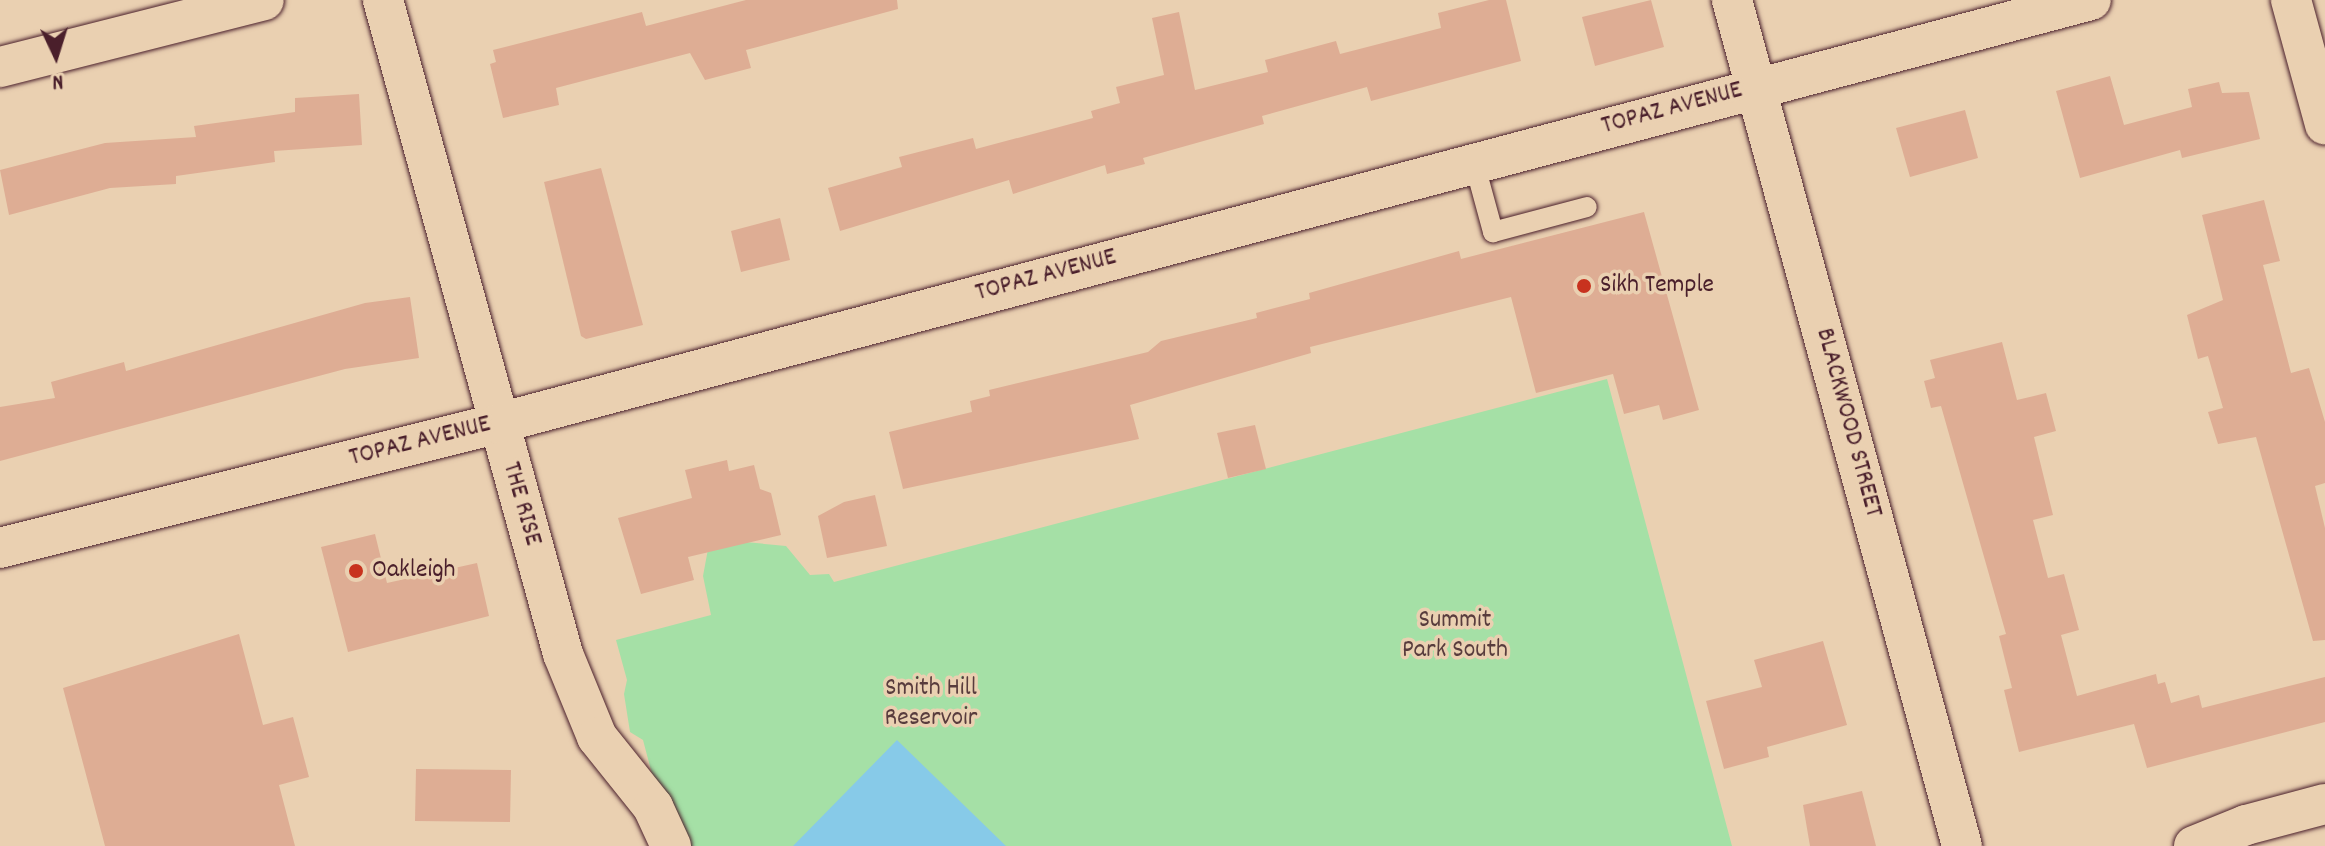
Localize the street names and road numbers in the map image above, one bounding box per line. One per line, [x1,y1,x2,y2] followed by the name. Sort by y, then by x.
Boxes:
[1598,75,1746,143] street label: TOPAZ AVENUE
[972,242,1120,310] street label: TOPAZ AVENUE
[1808,325,1888,521] street label: BLACKWOOD STREET
[346,409,494,475] street label: TOPAZ AVENUE
[494,459,548,549] street label: THE RISE

